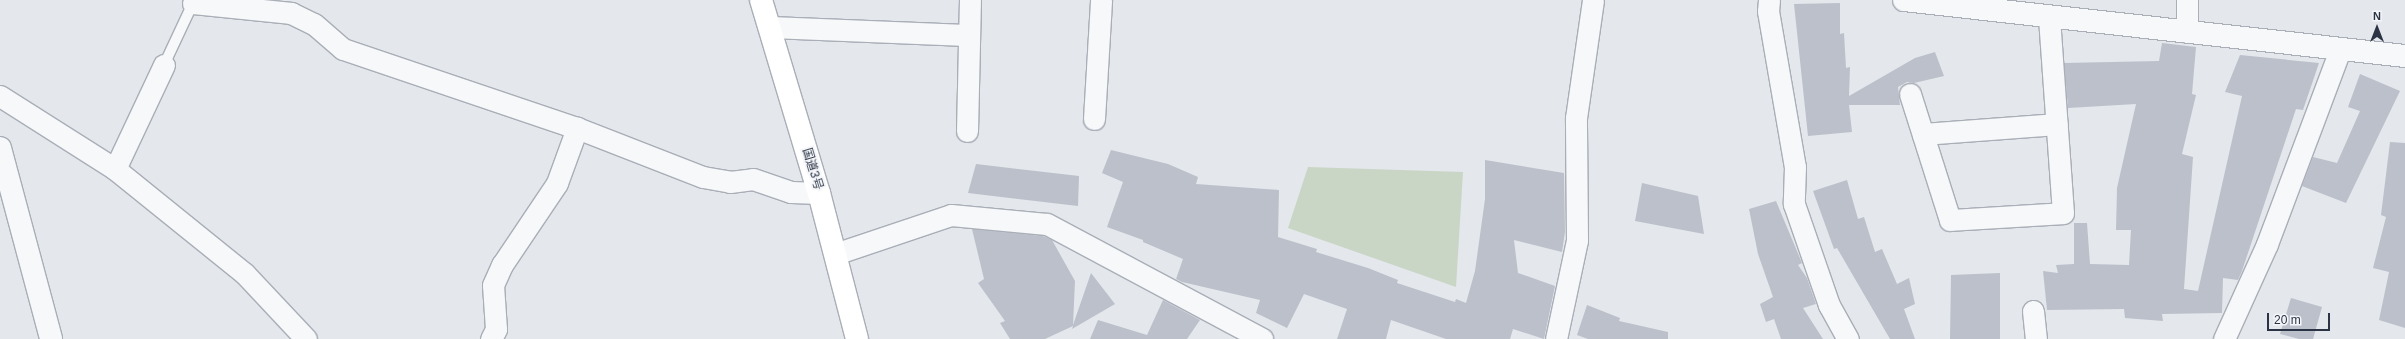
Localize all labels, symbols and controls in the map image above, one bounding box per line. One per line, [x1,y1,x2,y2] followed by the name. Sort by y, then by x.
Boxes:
[2357,8,2397,48] north arrow
[2373,10,2381,22] text: N
[799,146,825,192] street label: 国道3号
[2269,305,2332,331] scale bar
[2274,313,2301,327] text: 20 m

